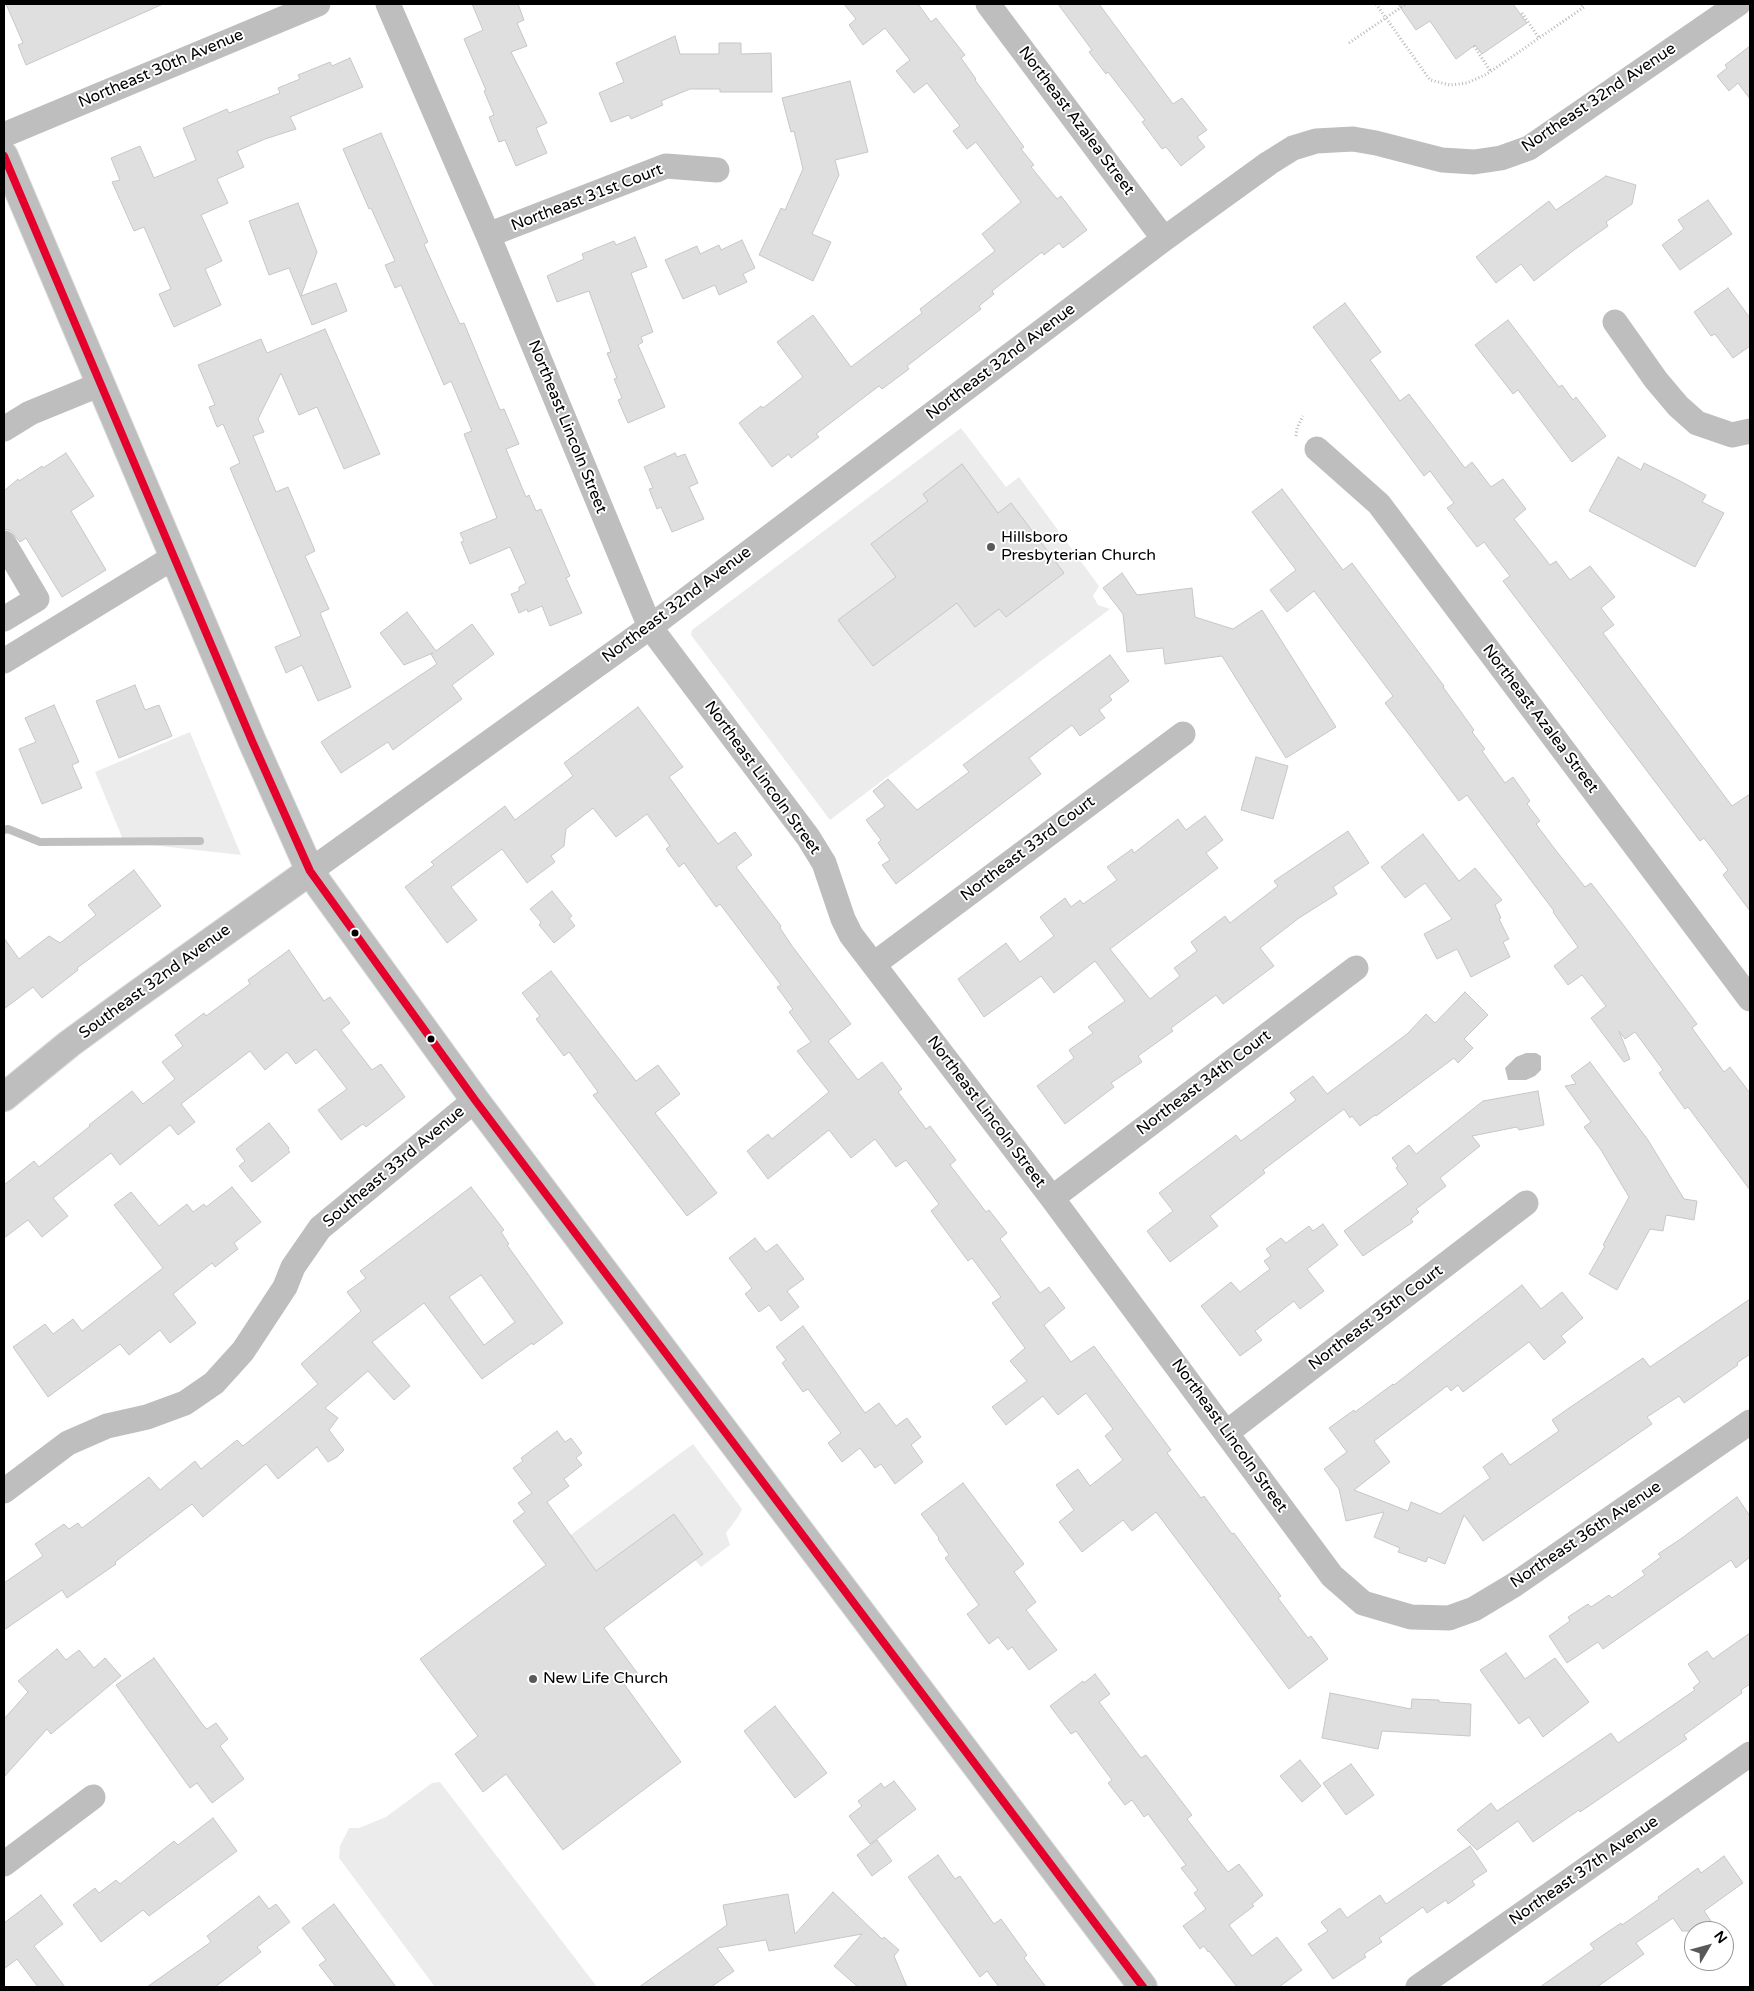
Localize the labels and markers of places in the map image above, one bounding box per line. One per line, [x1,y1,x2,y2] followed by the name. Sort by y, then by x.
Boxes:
[1001,528,1156,566] place label: Hillsboro Presbyterian Church
[985,541,997,553] marker: Hillsboro Presbyterian Church
[350,928,360,938] unlabelled marker
[426,1034,436,1044] unlabelled marker
[543,1669,668,1689] place label: New Life Church
[527,1673,539,1685] marker: New Life Church

